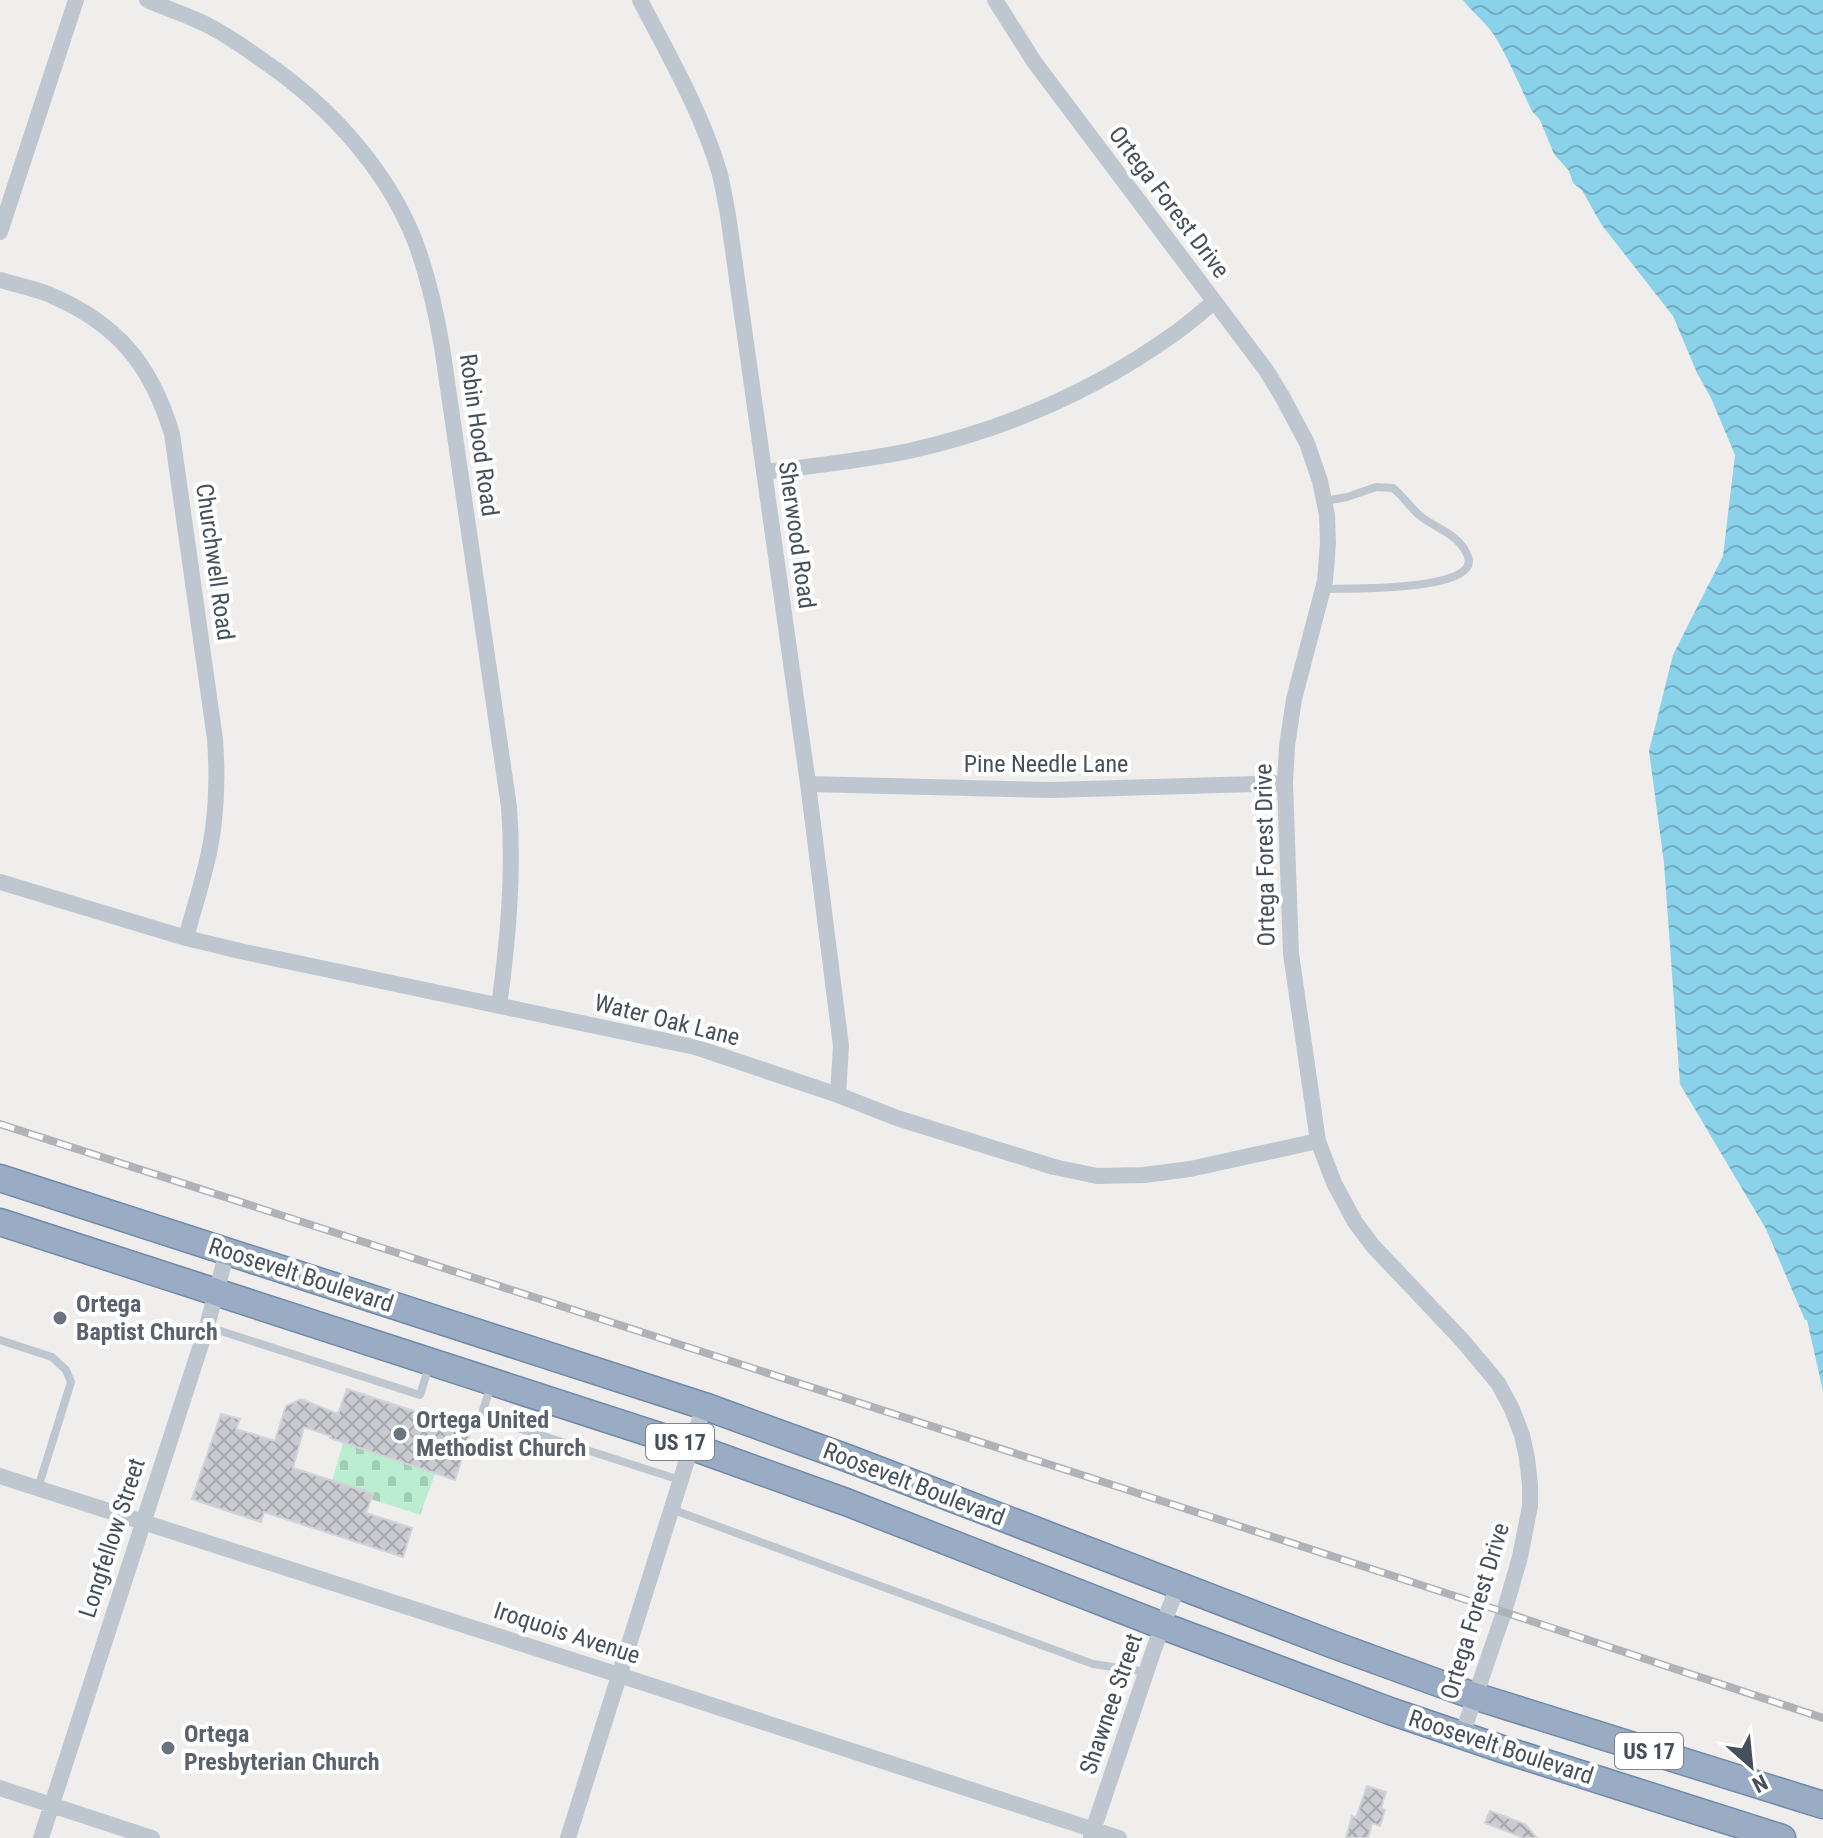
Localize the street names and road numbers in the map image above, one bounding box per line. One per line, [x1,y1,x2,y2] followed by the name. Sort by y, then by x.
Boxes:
[1103,121,1235,283] street label: Ortega Forest Drive
[454,352,504,518] street label: Robin Hood Road
[773,460,821,610] street label: Sherwood Road
[190,482,240,642] street label: Churchwell Road
[964,750,1128,778] street label: Pine Needle Lane
[1249,763,1281,947] street label: Ortega Forest Drive
[592,988,742,1052] street label: Water Oak Lane
[205,1232,397,1318] street label: Roosevelt Boulevard
[646,1424,714,1460] road number: US 17
[819,1436,1009,1532] street label: Roosevelt Boulevard
[73,1455,151,1621] street label: Longfellow Street
[1435,1520,1515,1702] street label: Ortega Forest Drive
[490,1596,644,1670] street label: Iroquois Avenue
[1074,1630,1148,1778] street label: Shawnee Street
[1405,1704,1597,1790] street label: Roosevelt Boulevard
[1615,1733,1683,1769] road number: US 17

